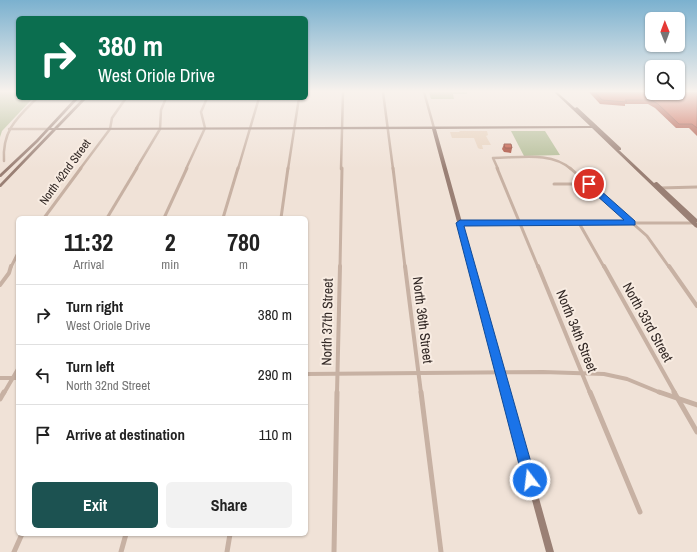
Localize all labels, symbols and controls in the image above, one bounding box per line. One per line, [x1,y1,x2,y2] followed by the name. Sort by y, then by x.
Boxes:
[645,12,685,52] north arrow
[645,12,685,100] map controls
[98,27,163,65] text: 380 m
[32,32,84,84] icon: right
[645,60,685,100] button: search
[98,63,215,88] text: West Oriole Drive
[36,136,94,208] street label: North 42nd Street
[572,167,606,201] pin
[578,173,600,195] icon: arrive
[64,226,113,258] text: 11:32
[165,226,176,258] text: 2
[227,226,260,258] text: 780
[73,256,104,273] text: Arrival
[161,256,179,273] text: min
[239,256,248,273] text: m
[409,276,437,364] street label: North 36th Street
[317,278,337,366] street label: North 37th Street
[619,279,677,365] street label: North 33rd Street
[552,287,602,375] street label: North 34th Street
[66,296,123,317] text: Turn right
[32,304,54,326] icon: right
[258,304,292,325] text: 380 m
[66,317,151,334] text: West Oriole Drive
[66,356,114,377] text: Turn left
[32,364,54,386] icon: left
[258,364,292,385] text: 290 m
[66,377,150,394] text: North 32nd Street
[32,424,54,446] icon: arrive
[66,424,185,445] text: Arrive at destination
[259,424,292,445] text: 110 m
[509,459,551,501] position arrow
[32,482,158,528] button: Exit
[166,482,292,528] button: Share

